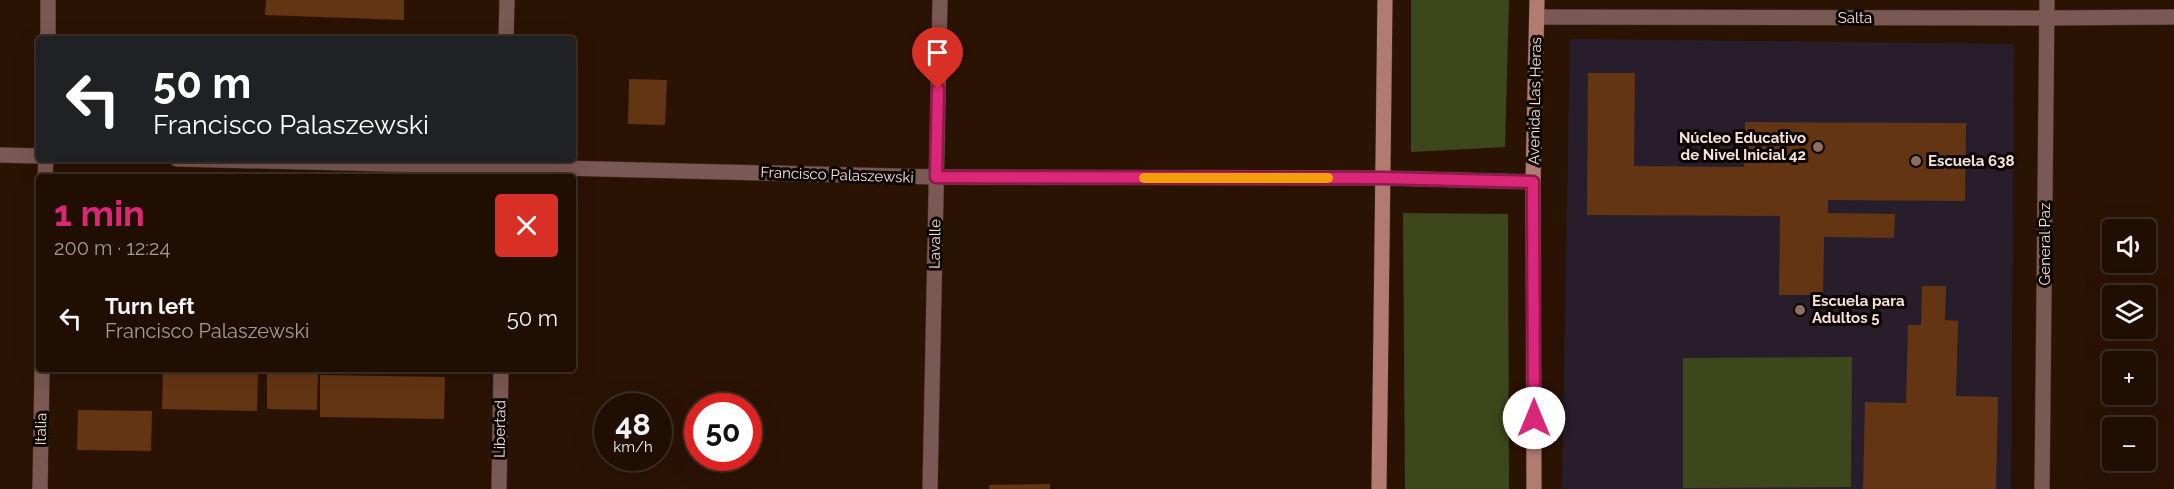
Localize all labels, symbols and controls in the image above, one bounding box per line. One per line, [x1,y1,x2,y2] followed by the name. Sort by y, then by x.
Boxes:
[1838,9,1872,27] street label: Salta
[912,27,963,89] pin
[921,36,954,69] icon: arrive
[1525,37,1545,165] street label: Avenida Las Heras
[153,59,251,108] text: 50 m
[54,60,132,138] icon: left
[153,109,429,140] text: Francisco Palaszewski
[1679,129,1806,164] place label: Núcleo Educativo de Nivel Inicial 42
[1811,140,1825,154] marker: Núcleo Educativo de Nivel Inicial 42
[1928,152,2015,170] place label: Escuela 638
[1909,154,1923,168] marker: Escuela 638
[760,163,914,187] street label: Francisco Palaszewski
[54,192,145,234] text: 1 min
[495,194,558,257] button: close
[2036,203,2054,285] street label: General Paz
[926,219,944,269] street label: Lavalle
[2102,219,2156,471] map controls
[2102,219,2156,273] button: sound
[54,236,170,260] text: 200 m · 12:24
[2102,285,2156,339] button: layers
[1812,292,1905,327] place label: Escuela para Adultos 5
[105,293,195,319] text: Turn left
[54,302,87,335] icon: left
[1793,303,1807,317] marker: Escuela para Adultos 5
[507,305,558,331] text: 50 m
[105,319,309,343] text: Francisco Palaszewski
[2102,351,2156,405] button: +
[1502,386,1566,450] position arrow
[684,393,762,471] speed limit sign: 50
[490,400,510,458] street label: Libertad
[615,407,651,442] text: 48
[32,413,50,445] street label: Italia
[2102,417,2156,471] button: −
[613,438,653,456] text: km/h

